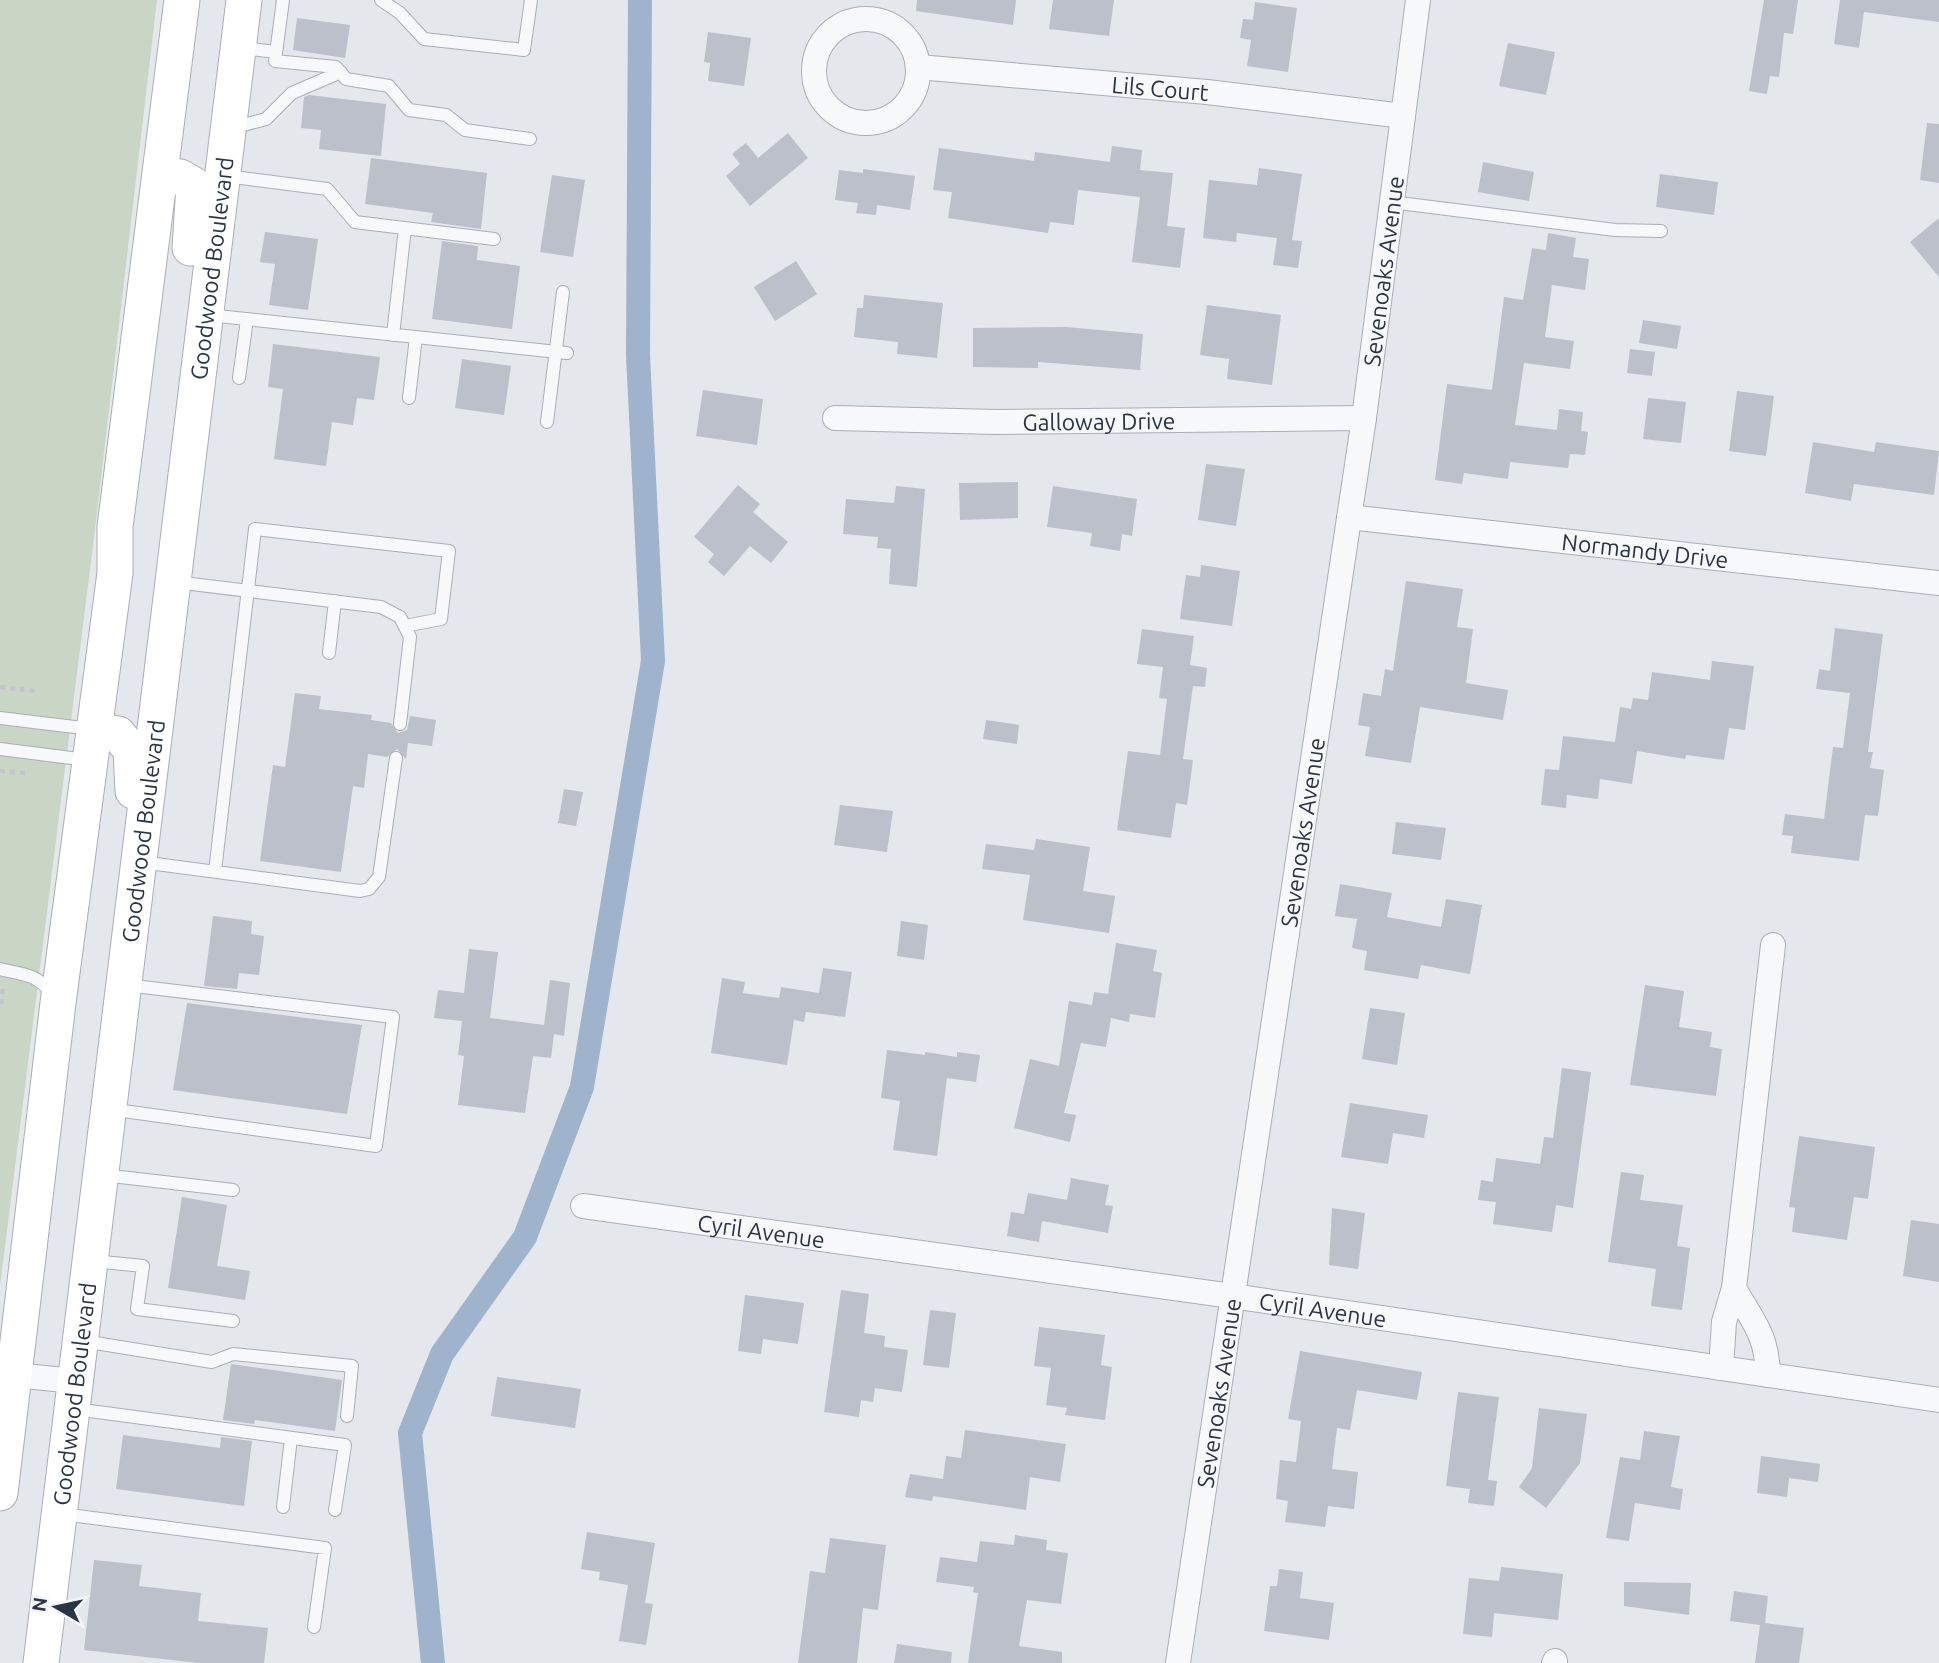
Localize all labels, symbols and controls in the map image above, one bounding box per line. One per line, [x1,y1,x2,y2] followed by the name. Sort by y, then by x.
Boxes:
[1111,71,1210,105] street label: Lils Court
[185,155,237,381] street label: Goodwood Boulevard
[1358,174,1408,368] street label: Sevenoaks Avenue
[1022,408,1176,434] street label: Galloway Drive
[1560,528,1730,572] street label: Normandy Drive
[117,718,169,944] street label: Goodwood Boulevard
[1276,736,1329,929] street label: Sevenoaks Avenue
[696,1210,827,1252] street label: Cyril Avenue
[48,1281,100,1507] street label: Goodwood Boulevard
[1257,1288,1388,1331] street label: Cyril Avenue
[1192,1296,1245,1490] street label: Sevenoaks Avenue
[21,1572,91,1642] north arrow
[27,1596,51,1613] text: N

